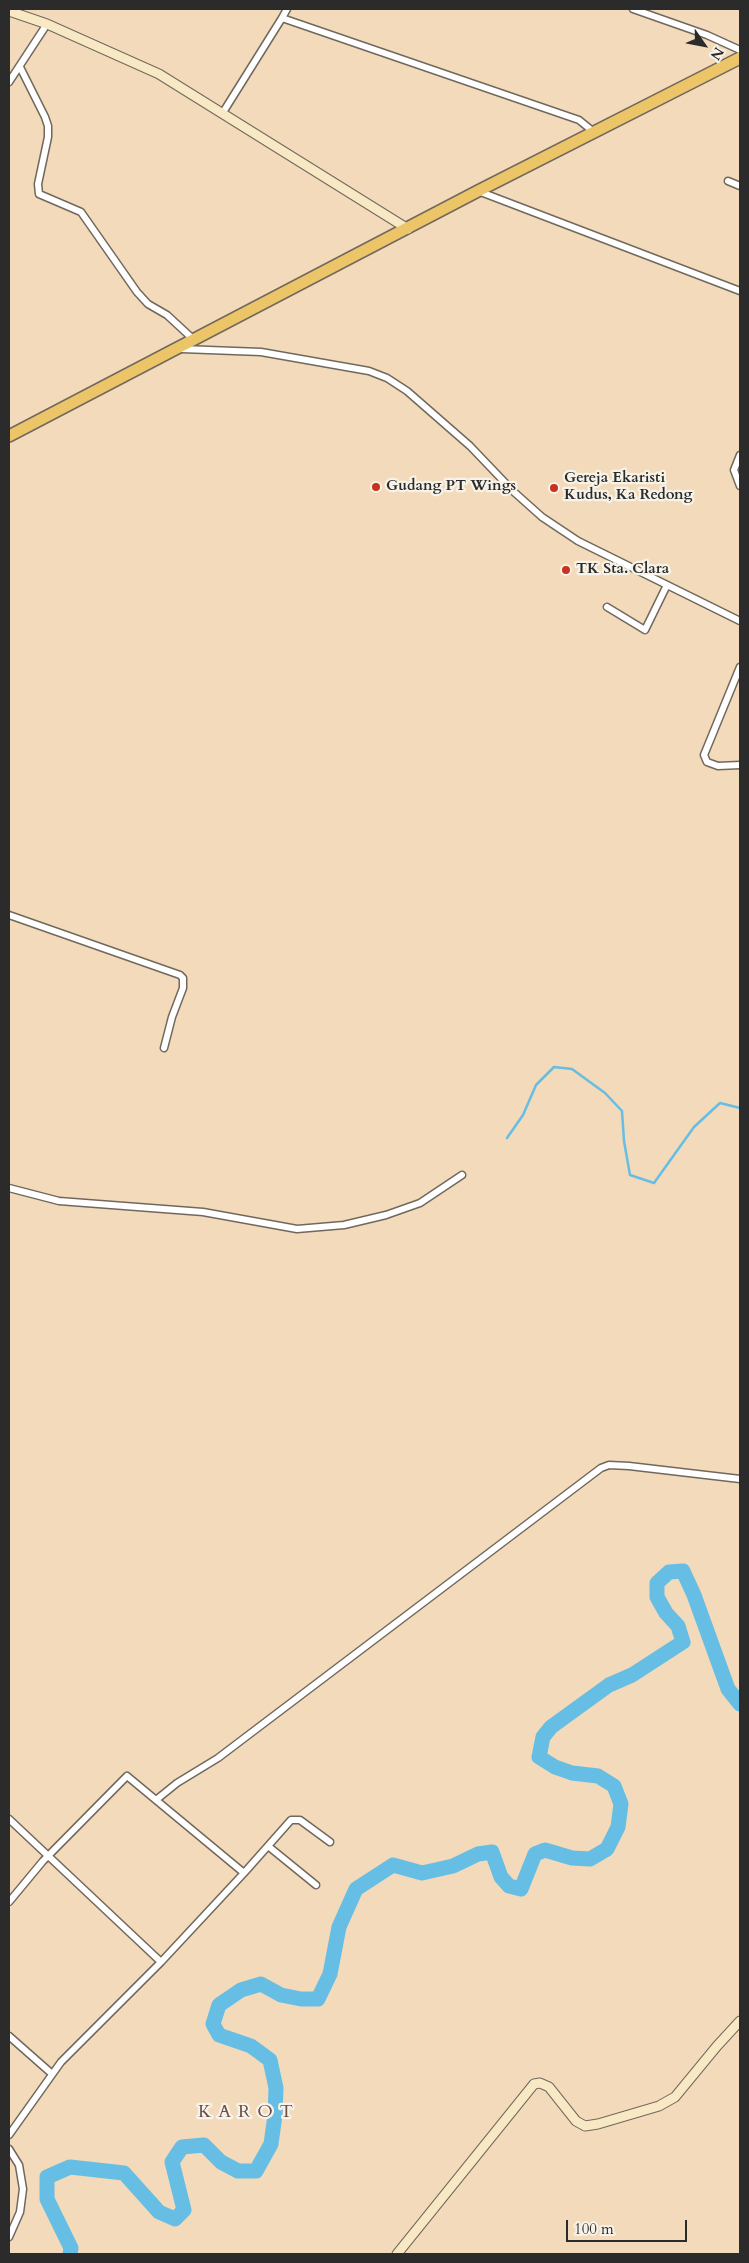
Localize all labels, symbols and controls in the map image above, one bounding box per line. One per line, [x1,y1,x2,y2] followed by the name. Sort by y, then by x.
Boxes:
[679,20,729,70] north arrow
[706,43,728,64] text: N
[564,470,692,505] place label: Gereja Ekaristi Kudus, Ka Redong
[386,478,516,496] place label: Gudang PT Wings
[370,481,382,493] marker: Gudang PT Wings
[548,482,560,494] marker: Gereja Ekaristi Kudus, Ka Redong
[576,561,669,579] place label: TK Sta. Clara
[560,564,572,576] marker: TK Sta. Clara
[197,2102,295,2124] district label: K A R O T
[569,2210,690,2242] scale bar
[574,2219,614,2239] text: 100 m

